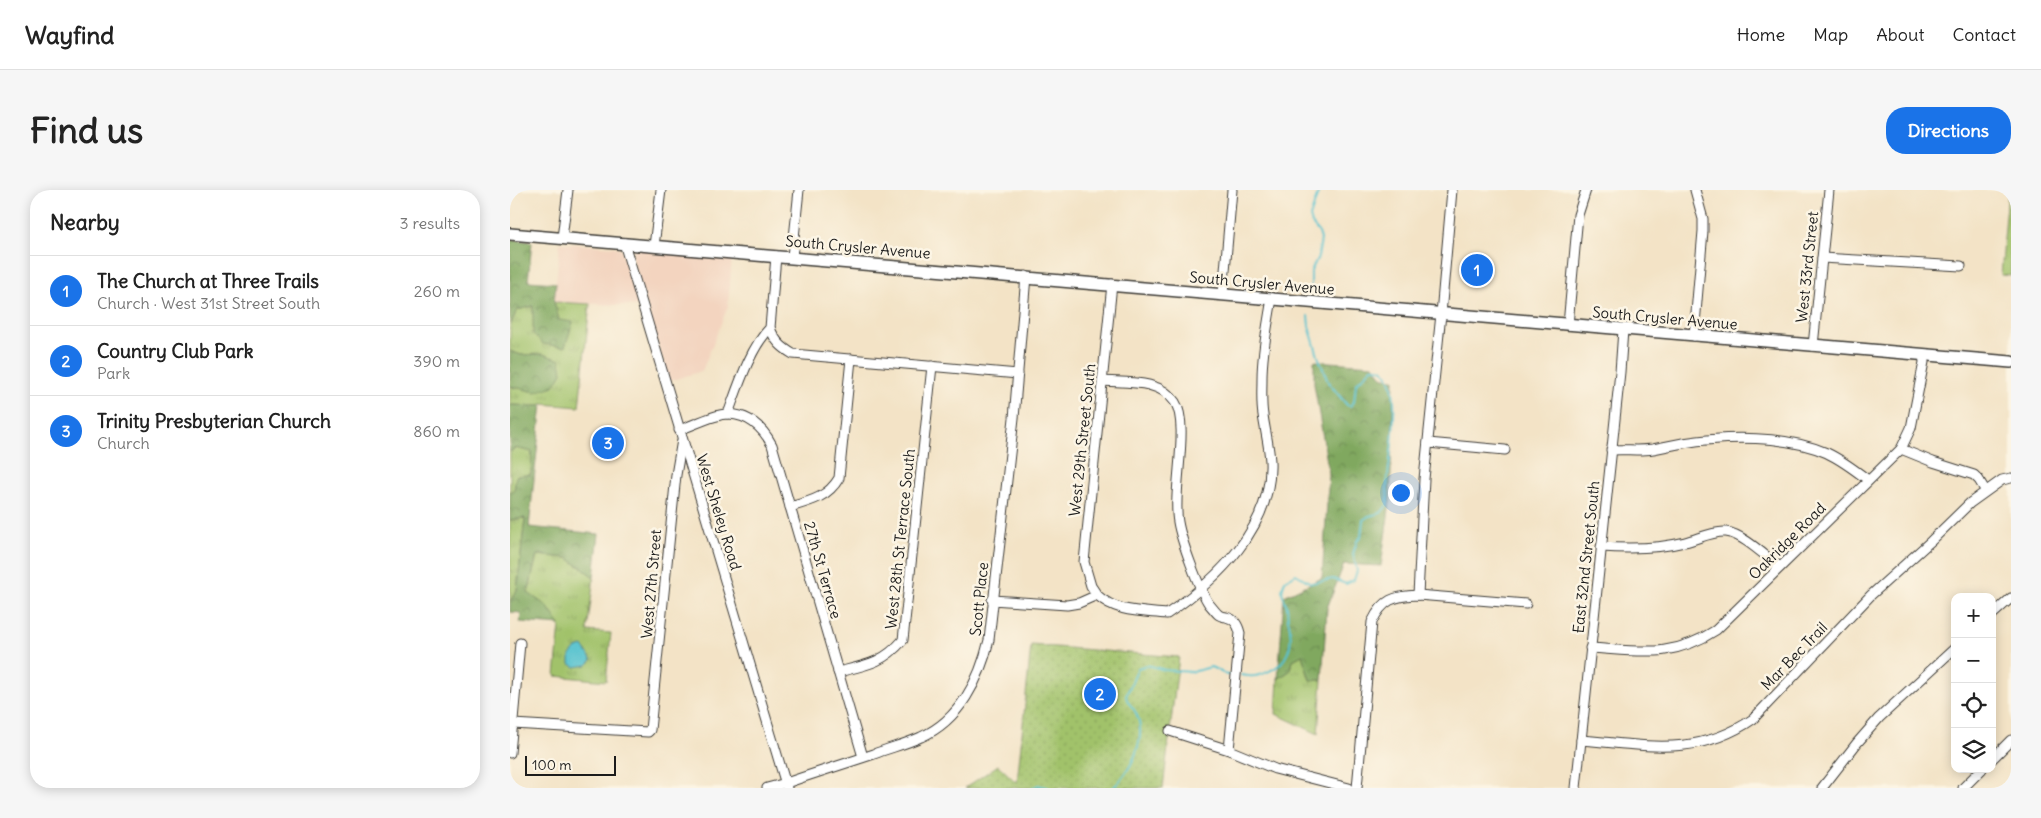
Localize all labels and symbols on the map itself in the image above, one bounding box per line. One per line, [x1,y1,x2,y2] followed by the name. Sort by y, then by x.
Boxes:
[1792,210,1822,324] street label: West 33rd Street
[785,231,931,263] street label: South Crysler Avenue
[1461,251,1493,289] pin: 1
[1189,267,1335,299] street label: South Crysler Avenue
[1592,302,1738,334] street label: South Crysler Avenue
[1065,362,1100,517] street label: West 29th Street South
[592,424,624,462] pin: 3
[881,448,919,630] street label: West 28th St Terrace South
[692,452,746,573] street label: West Sheley Road
[1569,479,1603,634] street label: East 32nd Street South
[1388,480,1414,506] your location
[1744,498,1830,584] street label: Oakridge Road
[800,519,846,621] street label: 27th St Terrace
[637,529,665,639] street label: West 27th Street
[966,561,992,637] street label: Scott Place
[1757,618,1831,694] street label: Mar Bec Trail
[1084,675,1116,713] pin: 2
[525,753,616,776] scale bar

